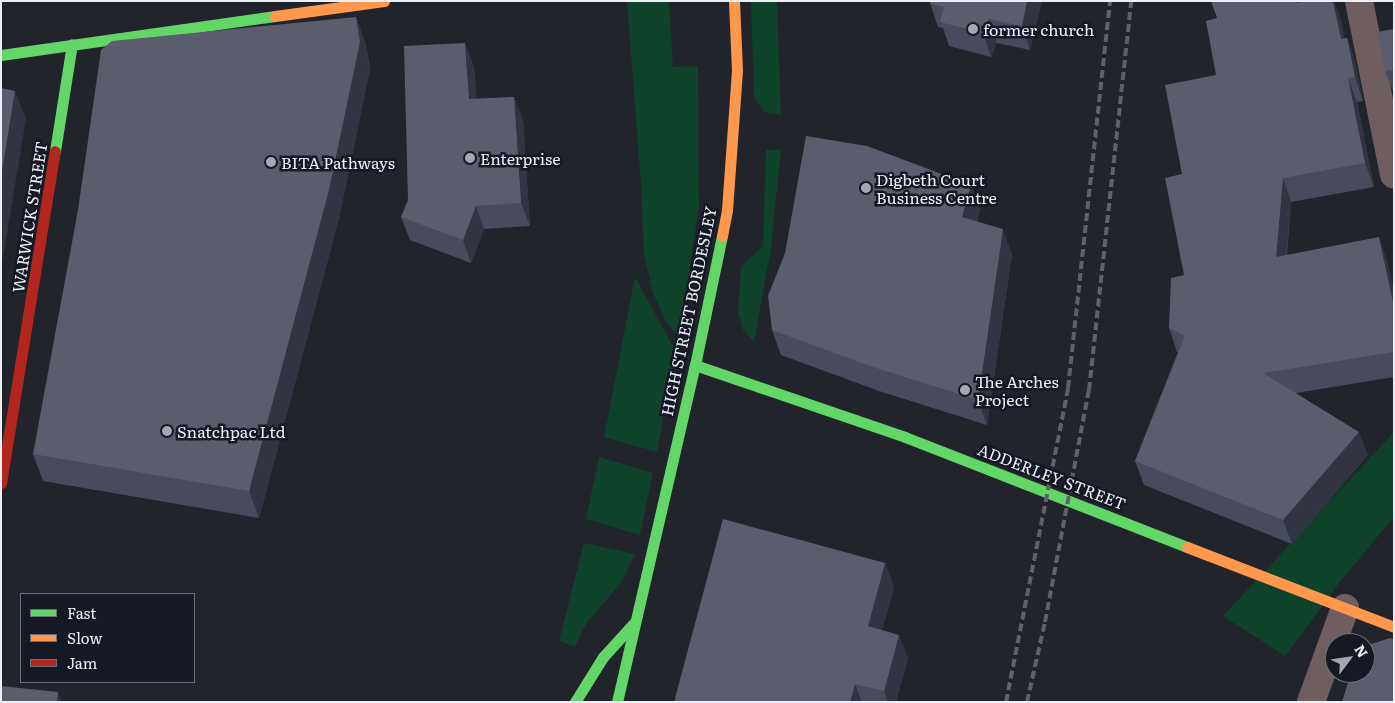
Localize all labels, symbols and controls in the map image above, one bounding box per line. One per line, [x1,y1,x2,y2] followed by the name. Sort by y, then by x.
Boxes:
[983,19,1094,39] place label: former church
[967,23,979,35] marker: former church
[8,140,50,294] street label: WARWICK STREET
[480,148,561,168] place label: Enterprise
[281,152,395,172] place label: BITA Pathways
[464,152,476,164] marker: Enterprise
[265,156,277,168] marker: BITA Pathways
[876,169,997,207] place label: Digbeth Court Business Centre
[860,182,872,194] marker: Digbeth Court Business Centre
[656,204,720,418] street label: HIGH STREET BORDESLEY
[975,371,1059,409] place label: The Arches Project
[959,384,971,396] marker: The Arches Project
[177,421,285,441] place label: Snatchpac Ltd
[161,425,173,437] marker: Snatchpac Ltd
[975,439,1129,513] street label: ADDERLEY STREET
[20,593,195,683] legend
[67,601,96,624] text: Fast
[67,626,102,649] text: Slow
[1325,633,1375,683] north arrow
[1350,641,1374,661] text: N
[67,651,97,674] text: Jam

